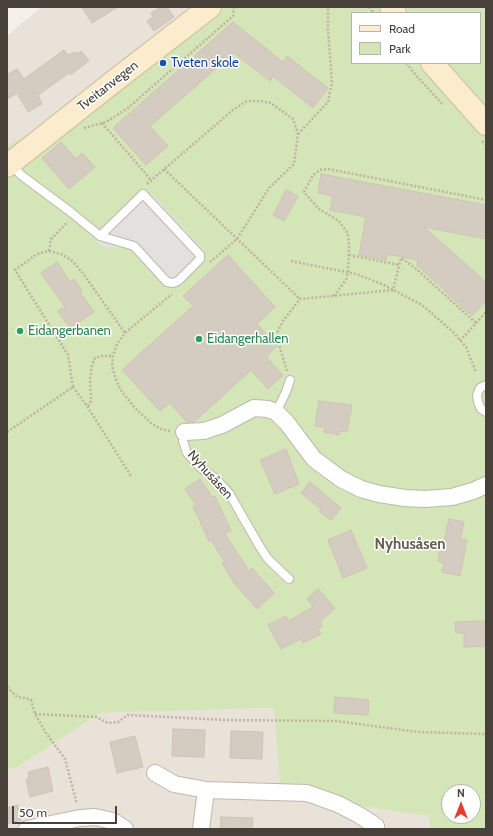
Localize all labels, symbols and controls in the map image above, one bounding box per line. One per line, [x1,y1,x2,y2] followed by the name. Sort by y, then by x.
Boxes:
[351,12,481,64] legend
[389,21,415,36] text: Road
[389,41,411,56] text: Park
[171,55,239,71] place label: Tveten skole
[75,58,141,114] street label: Tveitanvegen
[158,58,168,68] marker: Tveten skole
[28,323,111,339] place label: Eidangerbanen
[15,326,25,336] marker: Eidangerbanen
[207,331,288,347] place label: Eidangerhallen
[194,334,204,344] marker: Eidangerhallen
[184,447,236,503] street label: Nyhusåsen
[374,536,446,554] district label: Nyhusåsen
[441,784,481,824] north arrow
[457,786,465,800] text: N
[14,798,119,824] scale bar
[19,805,47,820] text: 50 m

